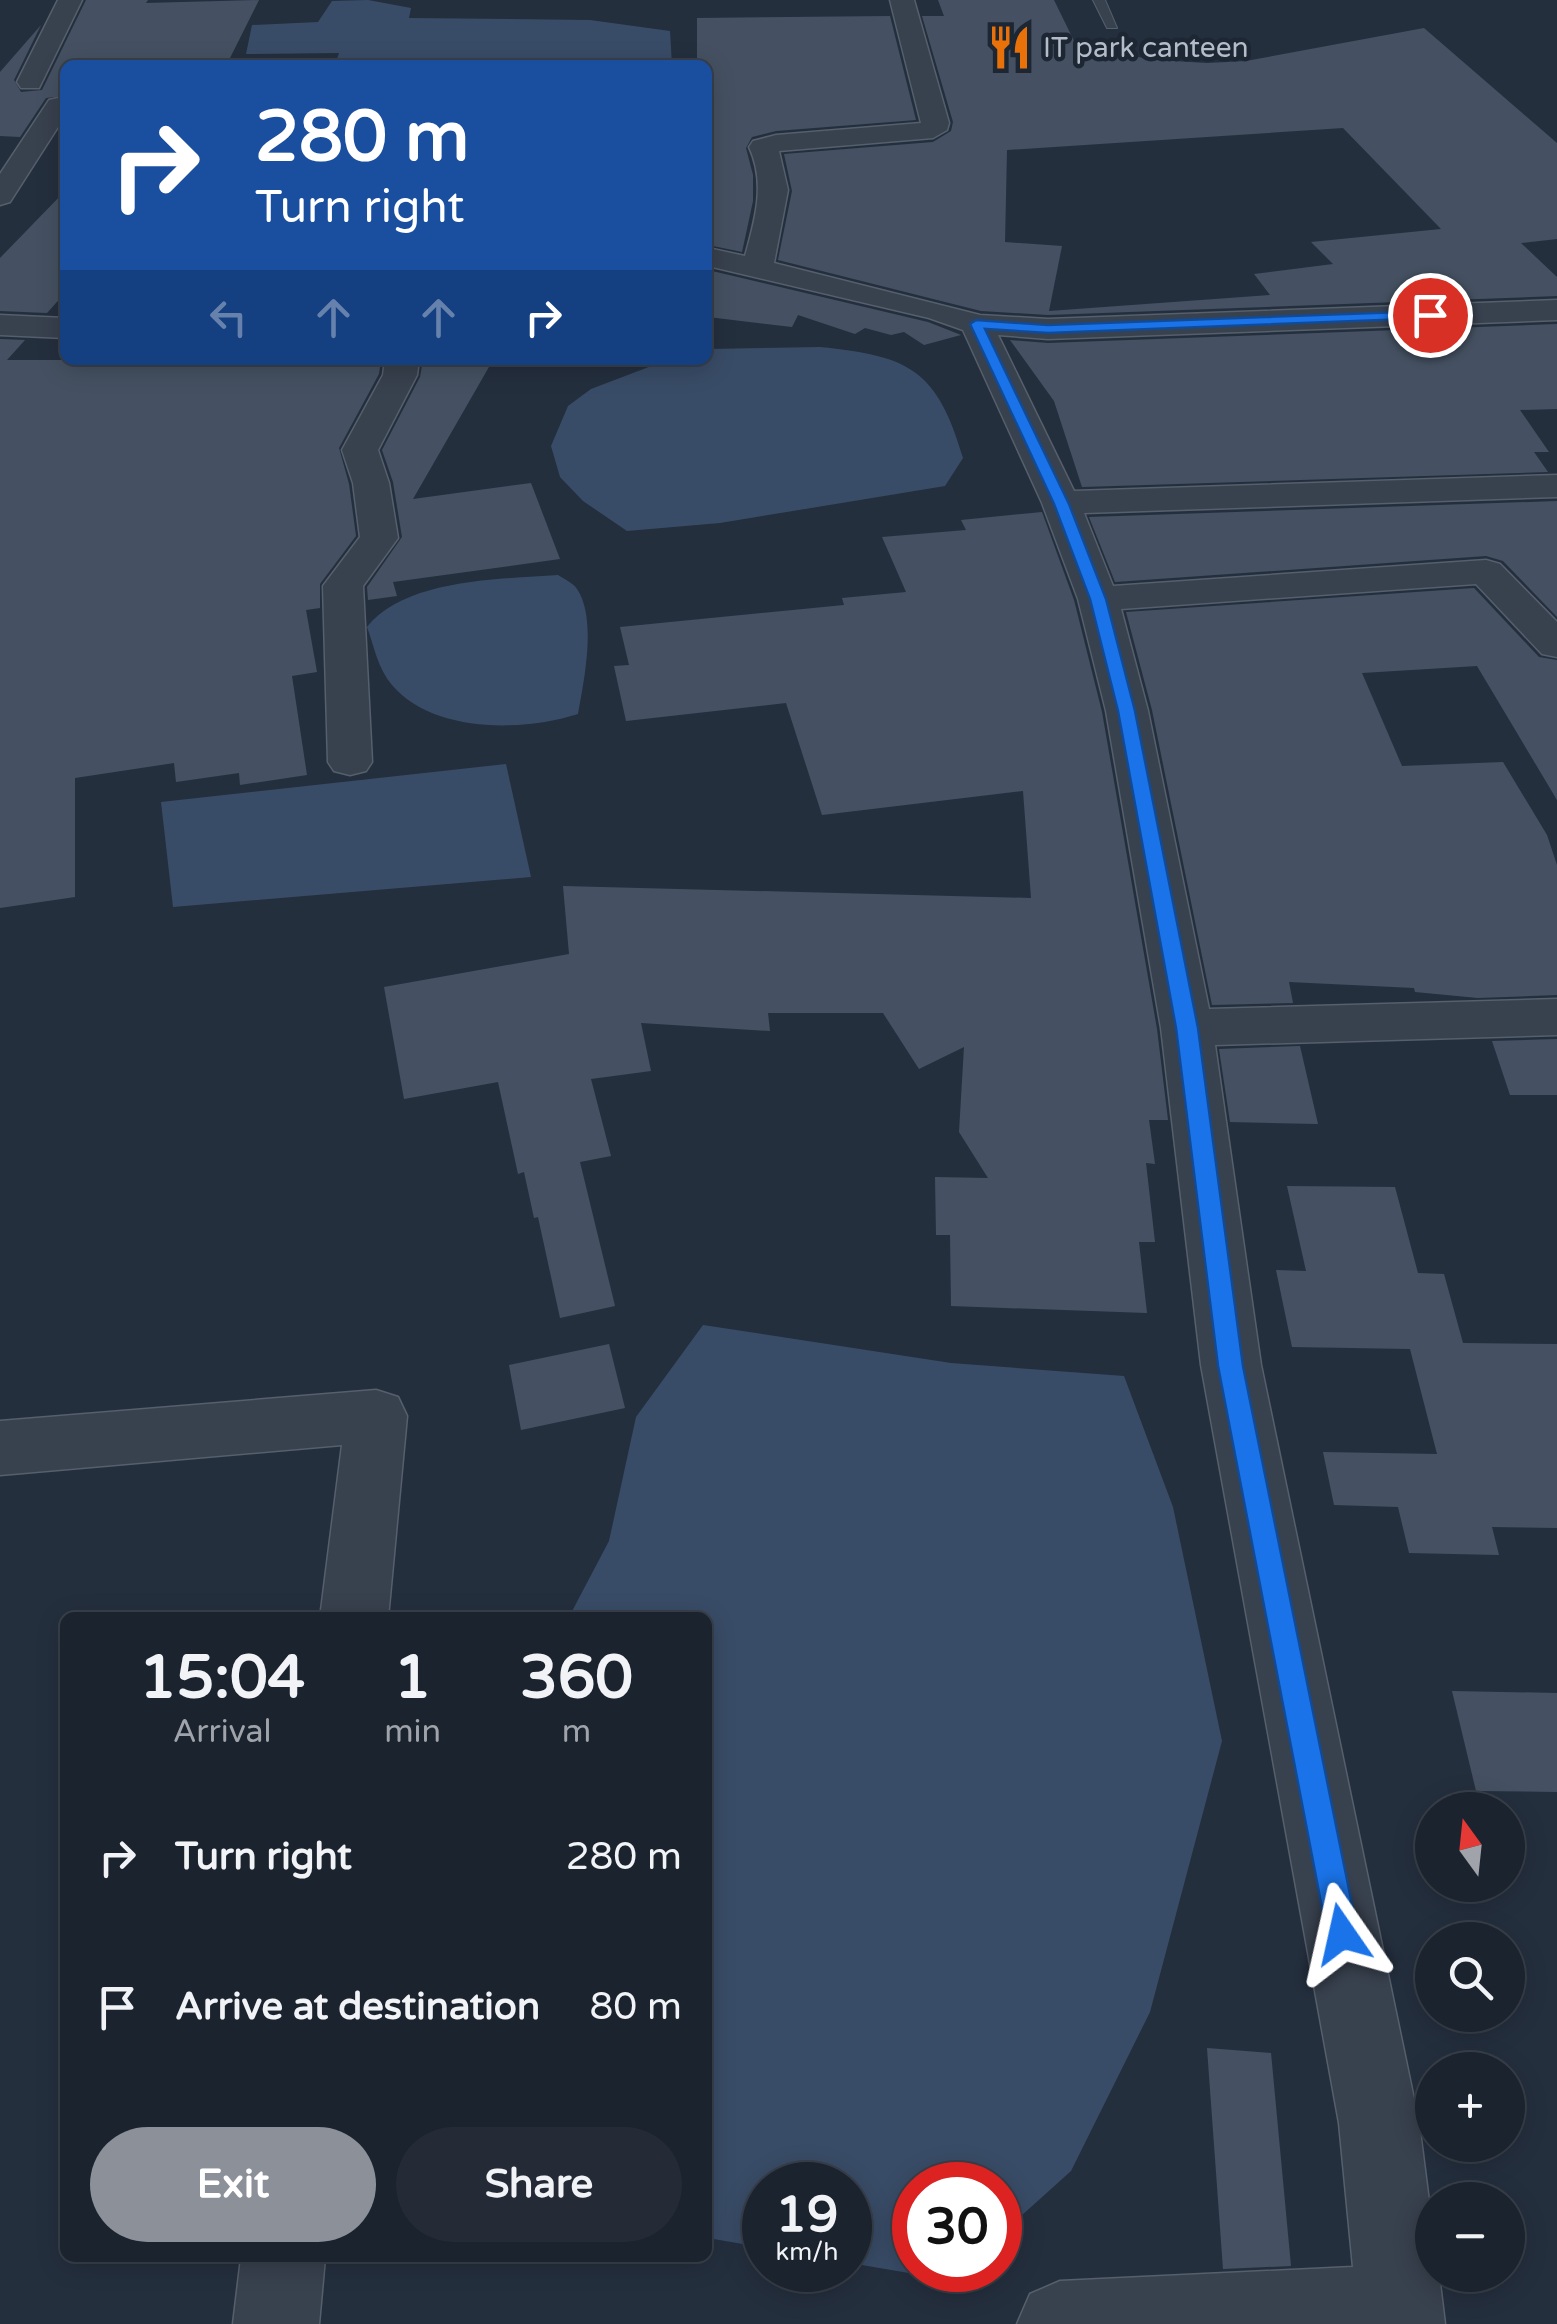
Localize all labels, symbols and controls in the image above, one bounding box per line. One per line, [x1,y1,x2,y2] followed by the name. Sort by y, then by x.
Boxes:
[986,23,1034,71] restaurant icon: IT park canteen
[1043,31,1249,65] place label: IT park canteen
[255,96,469,180] text: 280 m
[90,100,220,230] icon: right
[255,181,464,235] text: Turn right
[1388,273,1473,358] pin
[1403,288,1458,343] icon: arrive
[201,290,256,345] icon: left
[306,290,361,345] icon: ahead
[411,290,466,345] icon: ahead
[516,290,571,345] icon: right
[139,1642,305,1714] text: 15:04
[394,1642,431,1714] text: 1
[520,1642,633,1714] text: 360
[173,1713,272,1751] text: Arrival
[384,1713,441,1751] text: min
[562,1713,591,1751] text: m
[1415,1792,1525,1902] north arrow
[1415,1792,1525,2292] map controls
[90,1830,145,1885] icon: right
[175,1834,352,1880] text: Turn right
[566,1834,682,1880] text: 280 m
[1290,1882,1394,1986] position arrow
[1415,1922,1525,2032] button: search
[90,1980,145,2035] icon: arrive
[175,1984,540,2030] text: Arrive at destination
[590,1984,682,2030] text: 80 m
[1415,2052,1525,2162] button: +
[90,2127,376,2242] button: Exit
[396,2127,682,2242] button: Share
[892,2162,1022,2292] speed limit sign: 30
[1415,2182,1525,2292] button: −
[776,2185,838,2245] text: 19
[776,2237,838,2267] text: km/h

